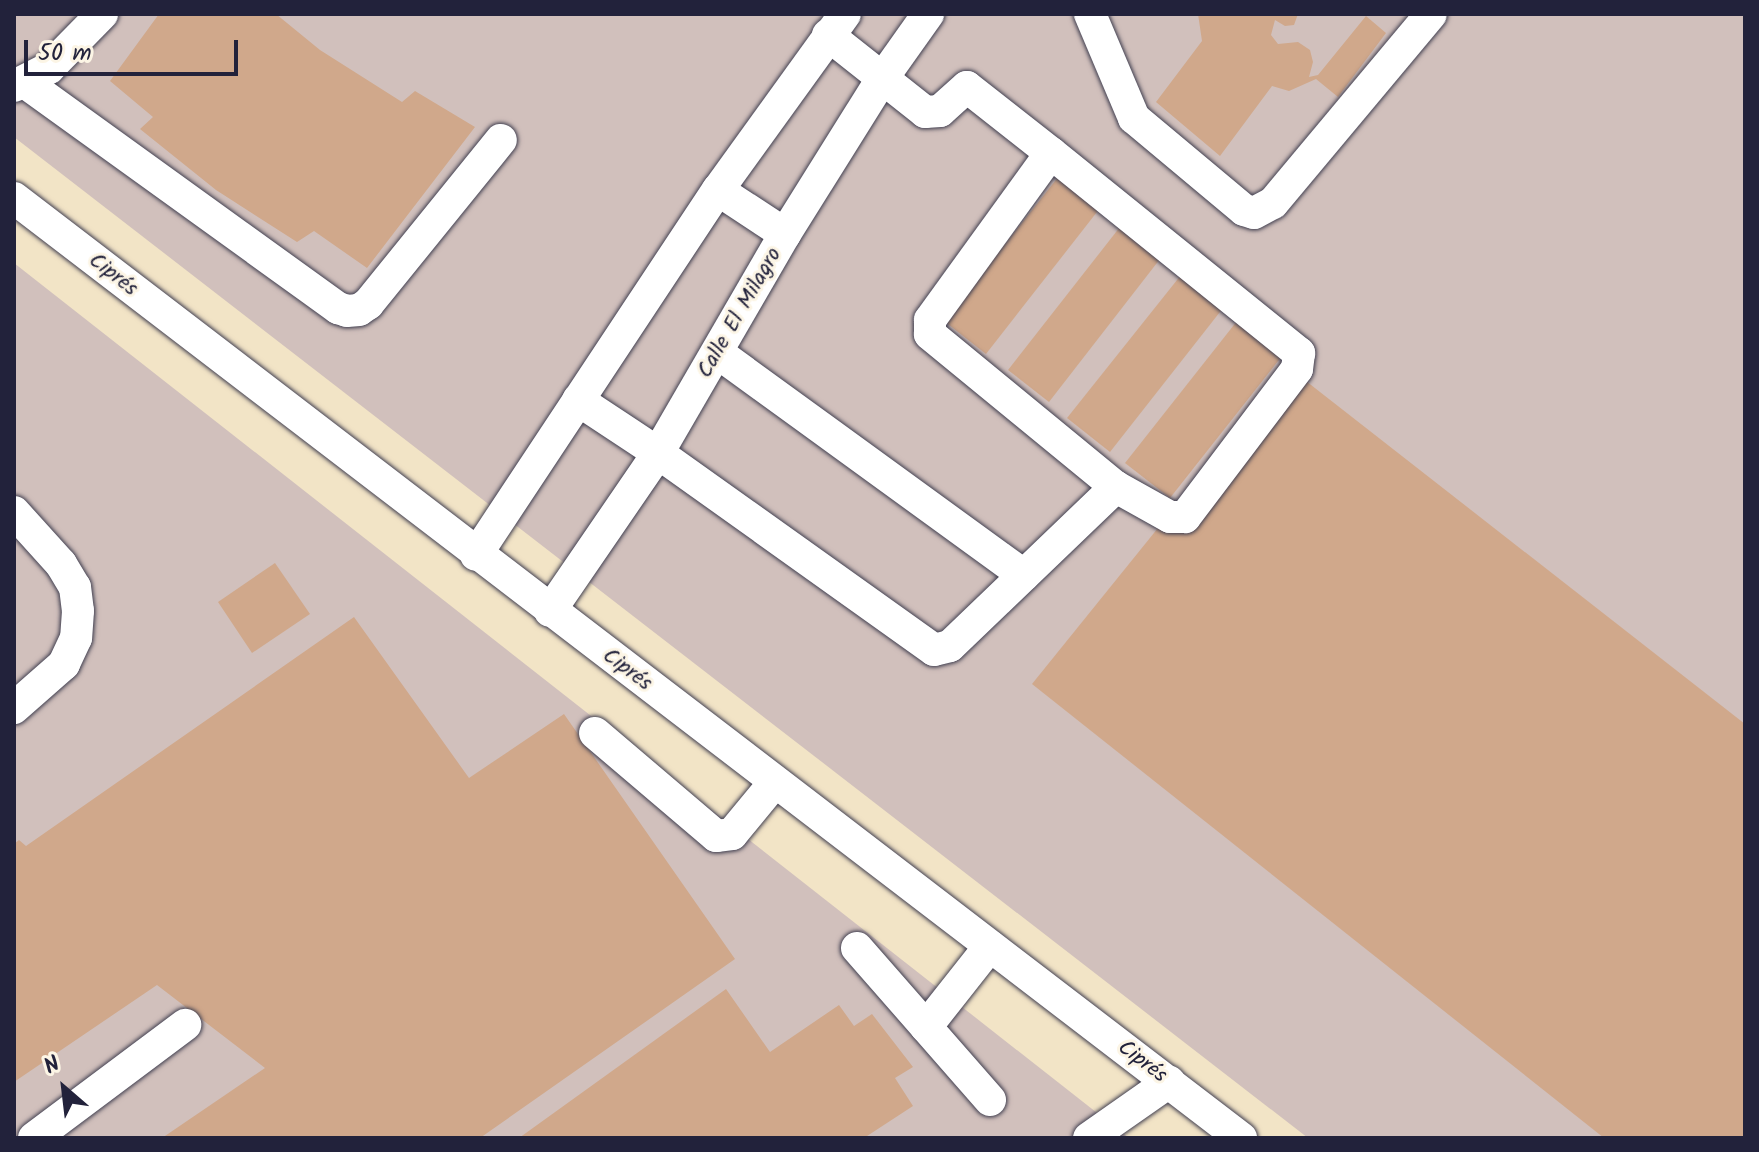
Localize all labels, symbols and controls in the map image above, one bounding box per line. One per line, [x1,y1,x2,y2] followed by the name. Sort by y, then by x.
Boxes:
[28,24,242,74] scale bar
[38,34,92,73] text: 50 m
[692,243,788,383] street label: Calle El Milagro
[83,248,143,302] street label: Ciprés
[597,643,657,697] street label: Ciprés
[1112,1035,1172,1089] street label: Ciprés
[24,1048,104,1128] north arrow
[38,1048,67,1085] text: N

